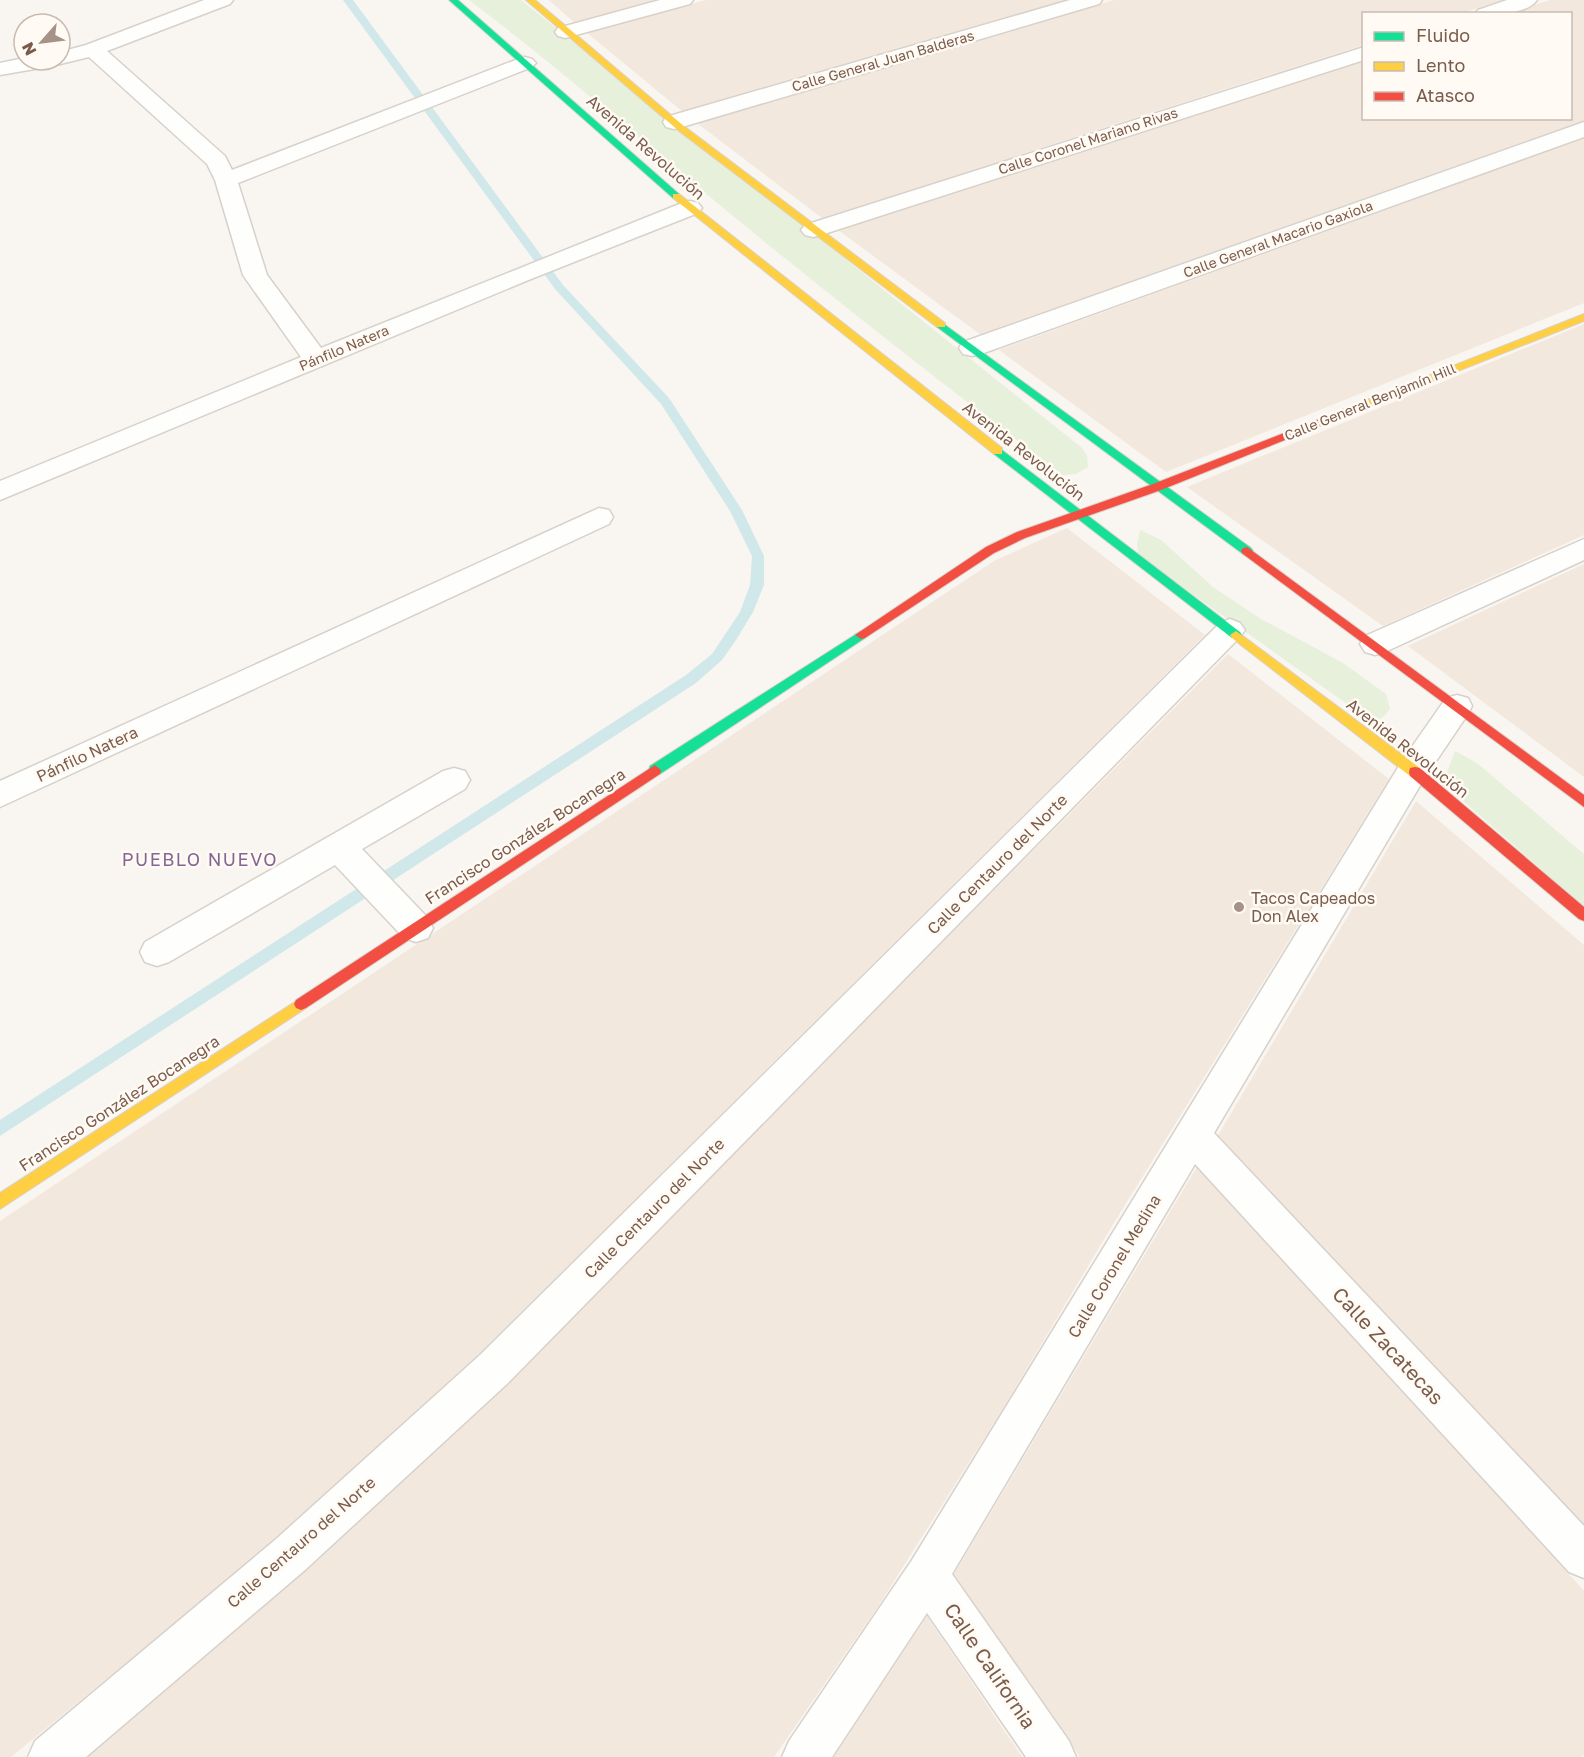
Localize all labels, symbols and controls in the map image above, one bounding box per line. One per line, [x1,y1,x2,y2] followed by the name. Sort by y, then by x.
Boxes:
[12,12,72,72] north arrow
[1362,12,1572,120] legend
[1416,24,1470,46] text: Fluido
[790,26,976,95] street label: Calle General Juan Balderas
[17,39,40,59] text: N
[1416,54,1465,76] text: Lento
[1416,84,1475,106] text: Atasco
[583,90,709,204] street label: Avenida Revolución
[996,103,1180,178] street label: Calle Coronel Mariano Rivas
[1181,196,1375,281] street label: Calle General Macario Gaxiola
[296,321,391,374] street label: Pánfilo Natera
[1282,359,1458,444] street label: Calle General Benjamín Hill
[959,397,1089,505] street label: Avenida Revolución
[1343,694,1473,802] street label: Avenida Revolución
[33,722,141,786] street label: Pánfilo Natera
[421,764,629,908] street label: Francisco González Bocanegra
[923,790,1071,938] street label: Calle Centauro del Norte
[122,848,278,870] district label: PUEBLO NUEVO
[1251,888,1375,926] place label: Tacos Capeados Don Alex
[1232,900,1246,914] marker: Tacos Capeados Don Alex
[15,1031,223,1175] street label: Francisco González Bocanegra
[580,1134,728,1282] street label: Calle Centauro del Norte
[1063,1191,1165,1341] street label: Calle Coronel Medina
[1328,1282,1449,1409] street label: Calle Zacatecas
[223,1472,379,1612] street label: Calle Centauro del Norte
[940,1598,1042,1733] street label: Calle California

